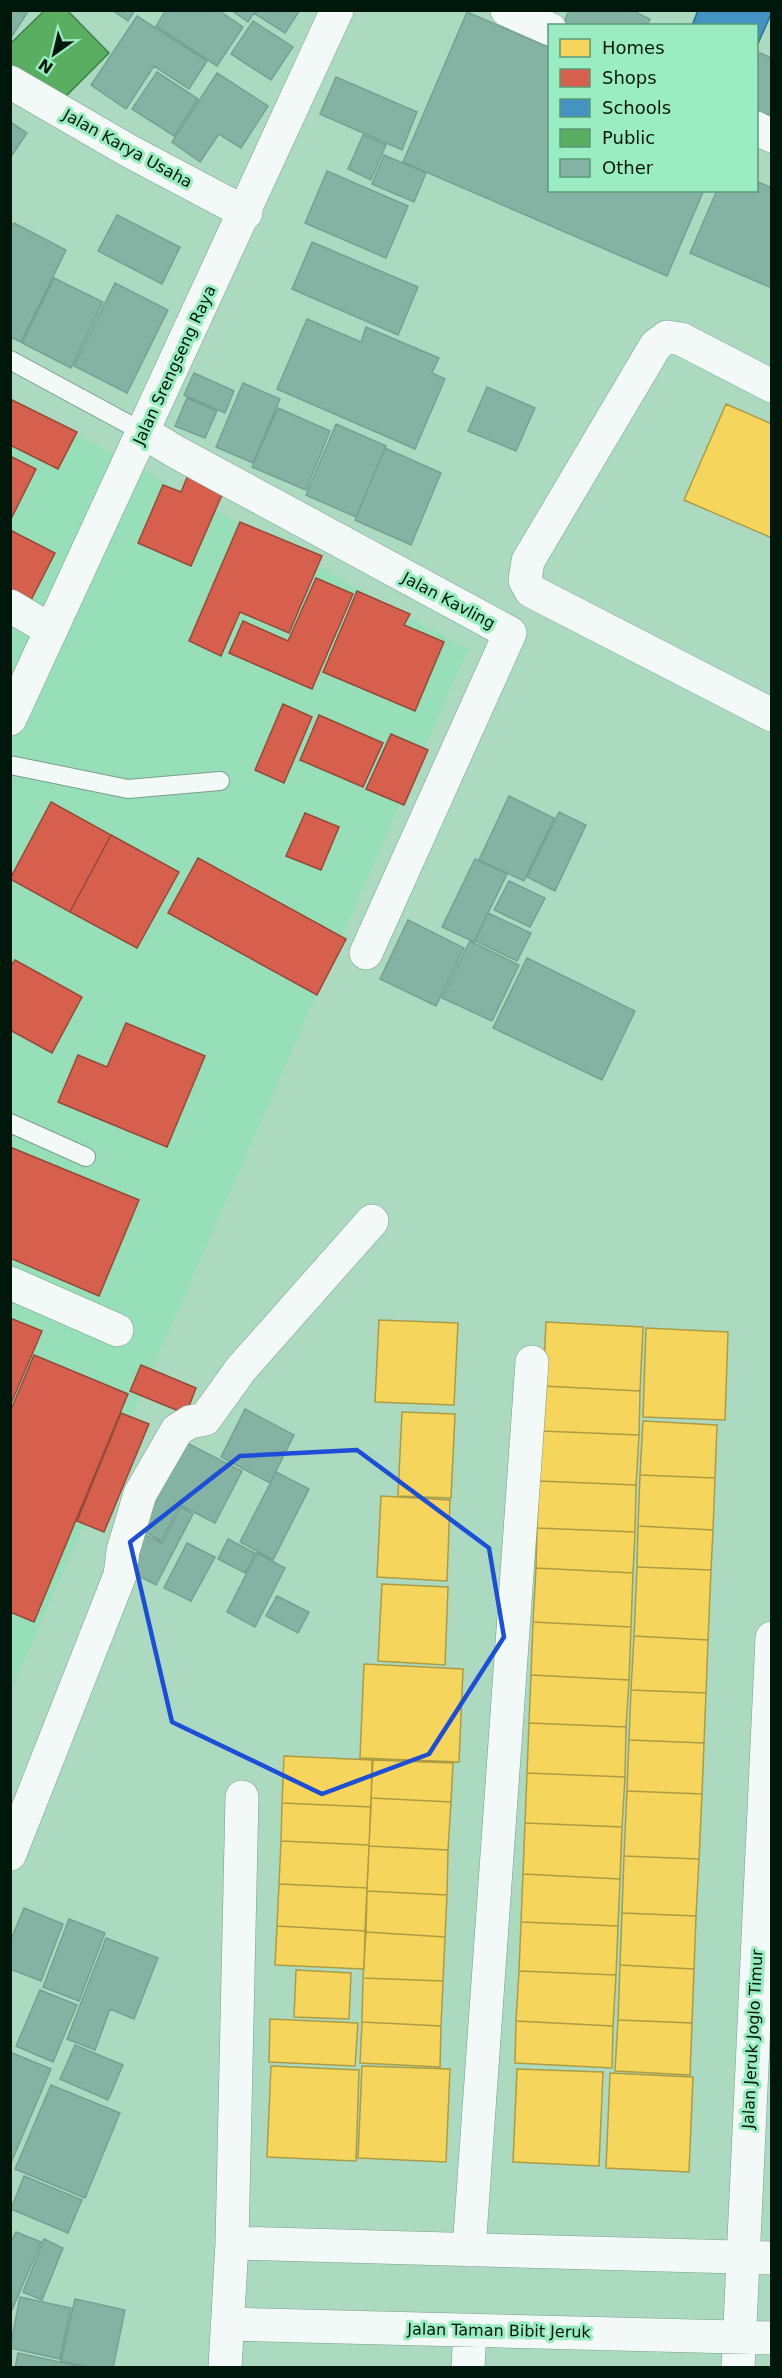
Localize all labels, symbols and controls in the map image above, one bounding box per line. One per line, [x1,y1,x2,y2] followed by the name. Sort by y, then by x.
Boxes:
[24,24,84,84] north arrow
[548,24,758,192] legend
[602,37,665,58] text: Homes
[35,54,57,78] text: N
[602,67,657,88] text: Shops
[602,97,671,118] text: Schools
[59,105,196,192] street label: Jalan Karya Usaha
[602,127,655,148] text: Public
[602,157,654,178] text: Other
[129,282,220,449] street label: Jalan Srengseng Raya
[398,567,499,633] street label: Jalan Kavling
[738,1948,767,2130] street label: Jalan Jeruk Joglo Timur
[406,2319,592,2342] street label: Jalan Taman Bibit Jeruk

